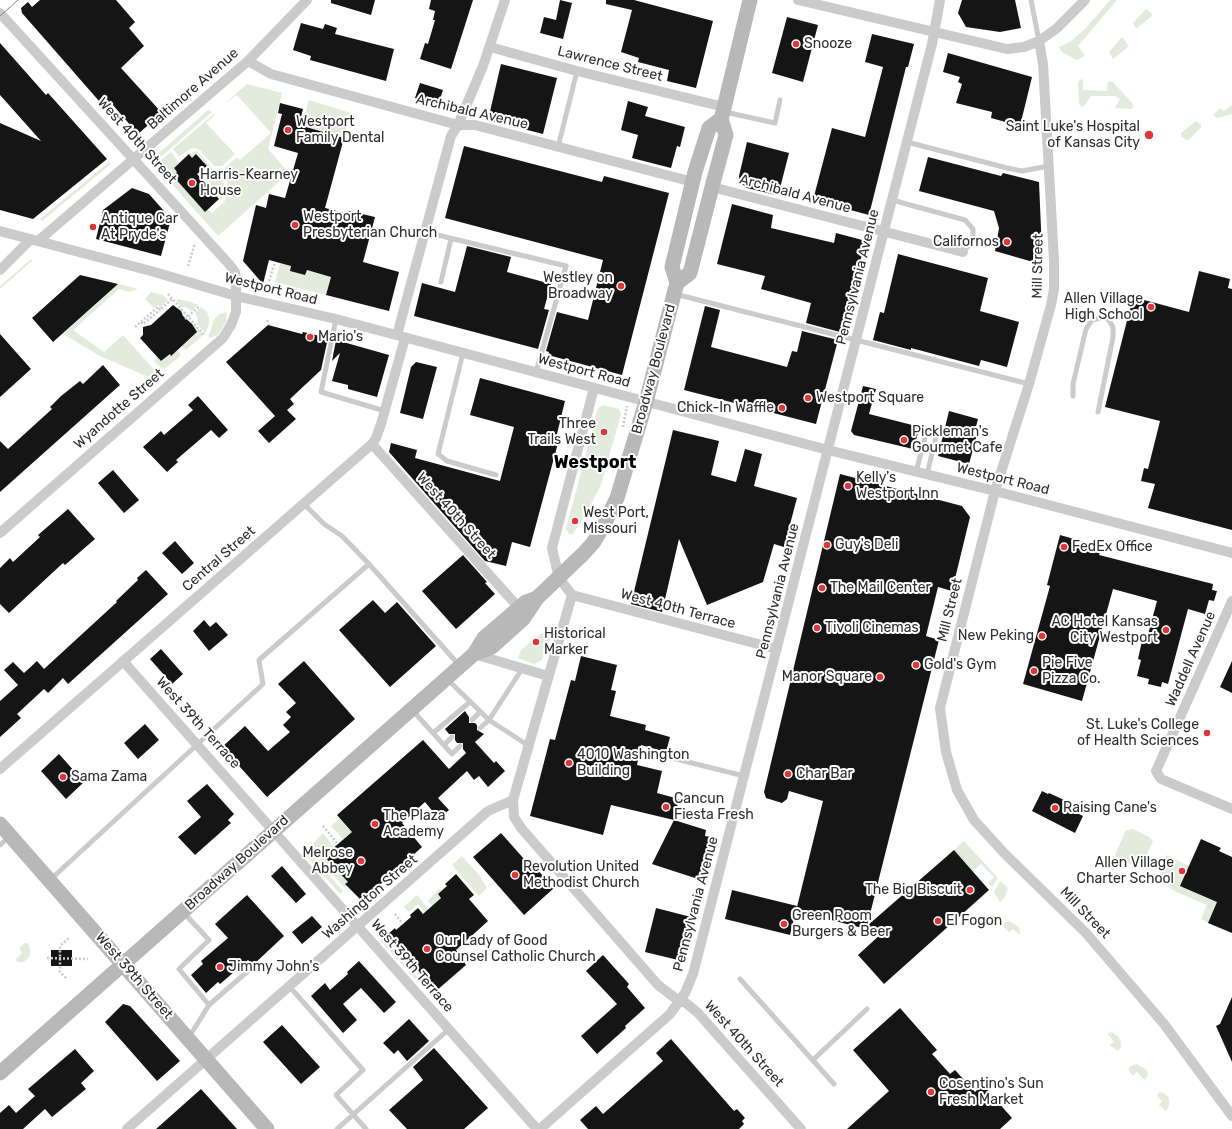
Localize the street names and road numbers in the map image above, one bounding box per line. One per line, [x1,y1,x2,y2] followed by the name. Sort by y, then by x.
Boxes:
[556,43,664,85] street label: Lawrence Street
[144,45,242,133] street label: Baltimore Avenue
[414,91,530,133] street label: Archibald Avenue
[94,94,180,188] street label: West 40th Street
[738,171,852,217] street label: Archibald Avenue
[833,208,883,346] street label: Pennsylvania Avenue
[1029,233,1047,299] street label: Mill Street
[223,269,319,309] street label: Westport Road
[629,302,679,436] street label: Broadway Boulevard
[536,351,632,391] street label: Westport Road
[71,365,167,453] street label: Wyandotte Street
[955,459,1051,499] street label: Westport Road
[413,469,499,563] street label: West 40th Street
[753,522,803,660] street label: Pennsylvania Avenue
[179,523,259,595] street label: Central Street
[934,576,966,644] street label: Mill Street
[619,586,737,632] street label: West 40th Terrace
[1163,609,1219,709] street label: Waddell Avenue
[152,674,244,772] street label: West 39th Terrace
[182,812,292,914] street label: Broadway Boulevard
[670,835,722,973] street label: Pennsylvania Avenue
[319,851,421,943] street label: Washington Street
[1056,884,1114,942] street label: Mill Street
[367,916,457,1016] street label: West 39th Terrace
[92,929,176,1023] street label: West 39th Street
[701,997,787,1091] street label: West 40th Street

